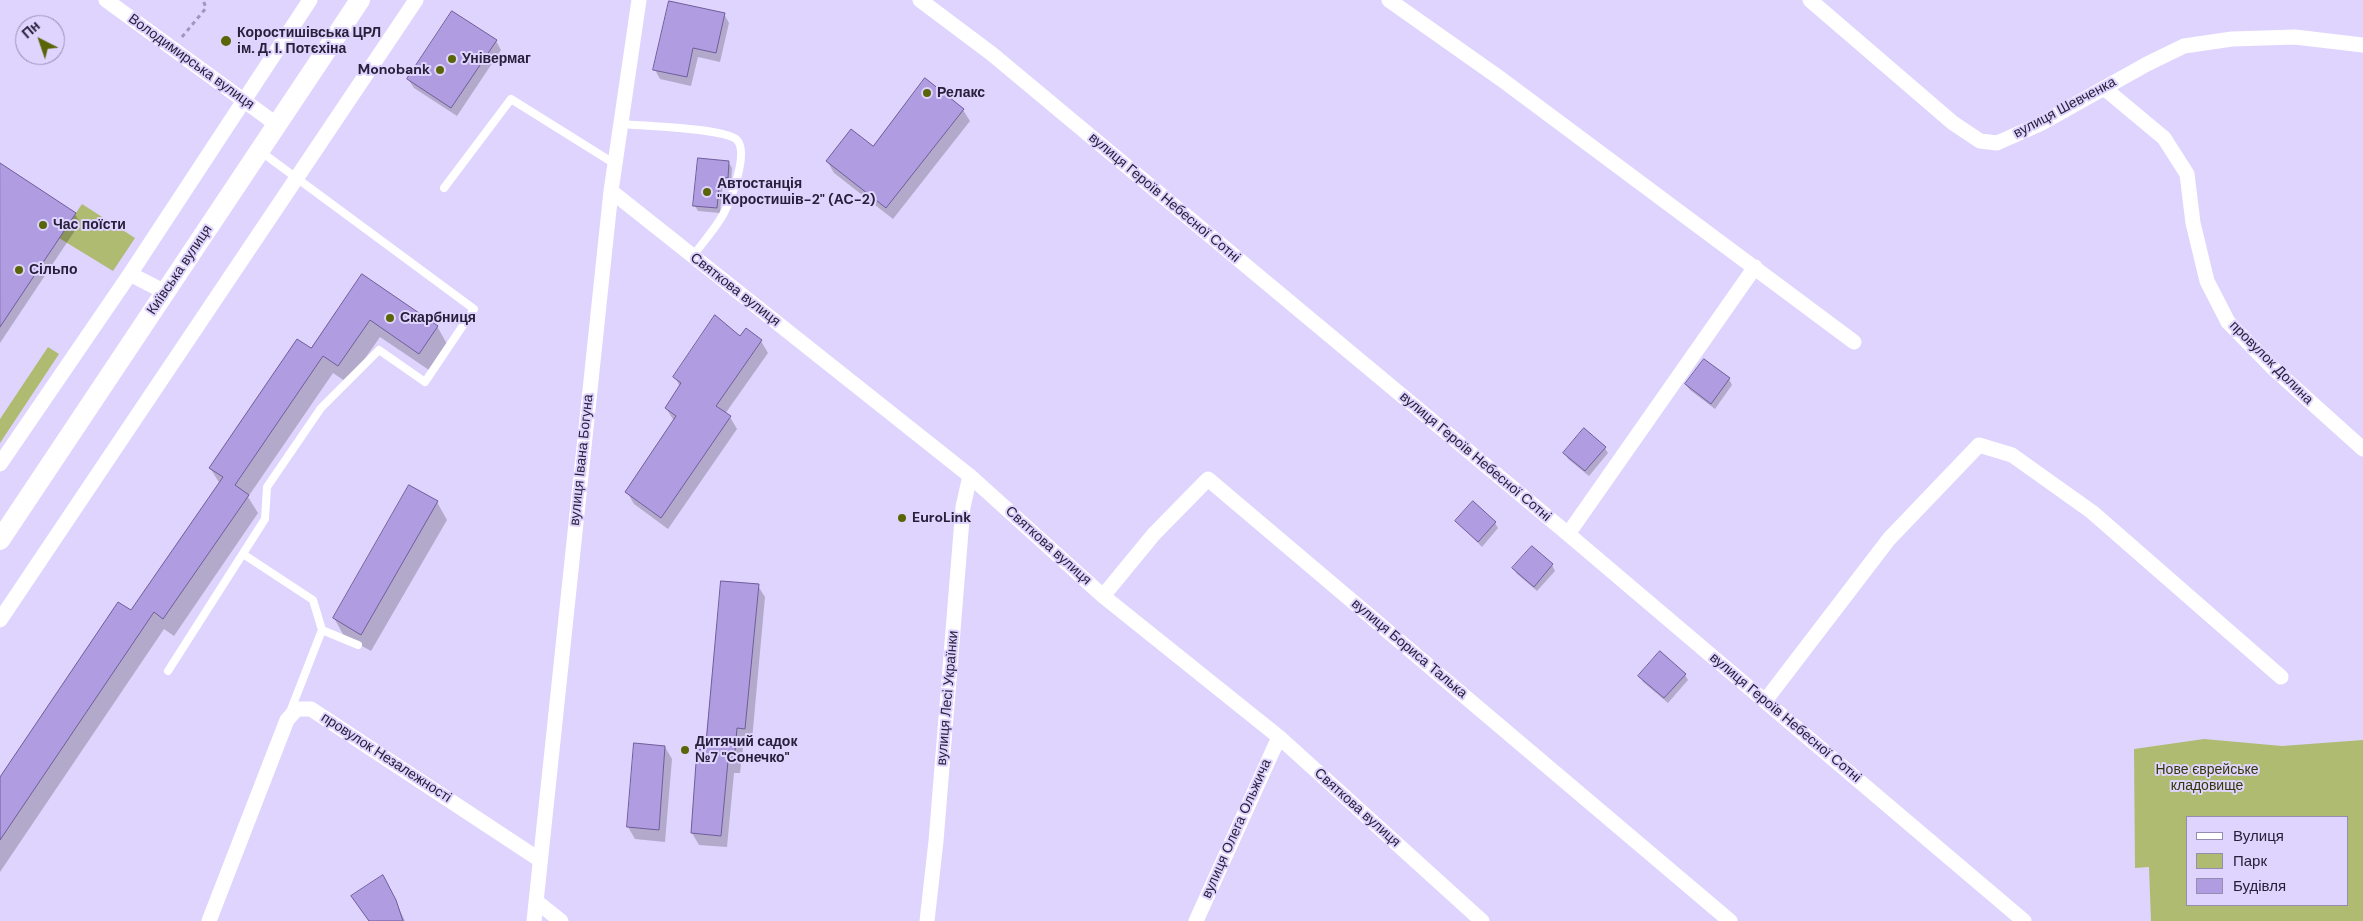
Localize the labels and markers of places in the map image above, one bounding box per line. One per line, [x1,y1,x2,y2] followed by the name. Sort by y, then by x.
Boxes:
[237,25,381,58] place label: Коростишівська ЦРЛ ім. Д. І. Потєхіна
[219,34,233,48] marker: Коростишівська ЦРЛ ім. Д. І. Потєхіна
[462,51,531,67] place label: Універмаг
[446,53,458,65] marker: Універмаг
[358,62,430,78] place label: Monobank
[434,64,446,76] marker: Monobank
[937,85,985,101] place label: Релакс
[921,87,933,99] marker: Релакс
[717,176,875,208] place label: Автостанція "Коростишів-2" (АС-2)
[701,186,713,198] marker: Автостанція "Коростишів-2" (АС-2)
[53,217,126,233] place label: Час поїсти
[37,219,49,231] marker: Час поїсти
[29,262,78,278] place label: Сільпо
[13,264,25,276] marker: Сільпо
[400,310,476,326] place label: Скарбниця
[384,312,396,324] marker: Скарбниця
[912,510,971,526] place label: EuroLink
[896,512,908,524] marker: EuroLink
[695,734,797,766] place label: Дитячий садок №7 "Сонечко"
[679,744,691,756] marker: Дитячий садок №7 "Сонечко"

